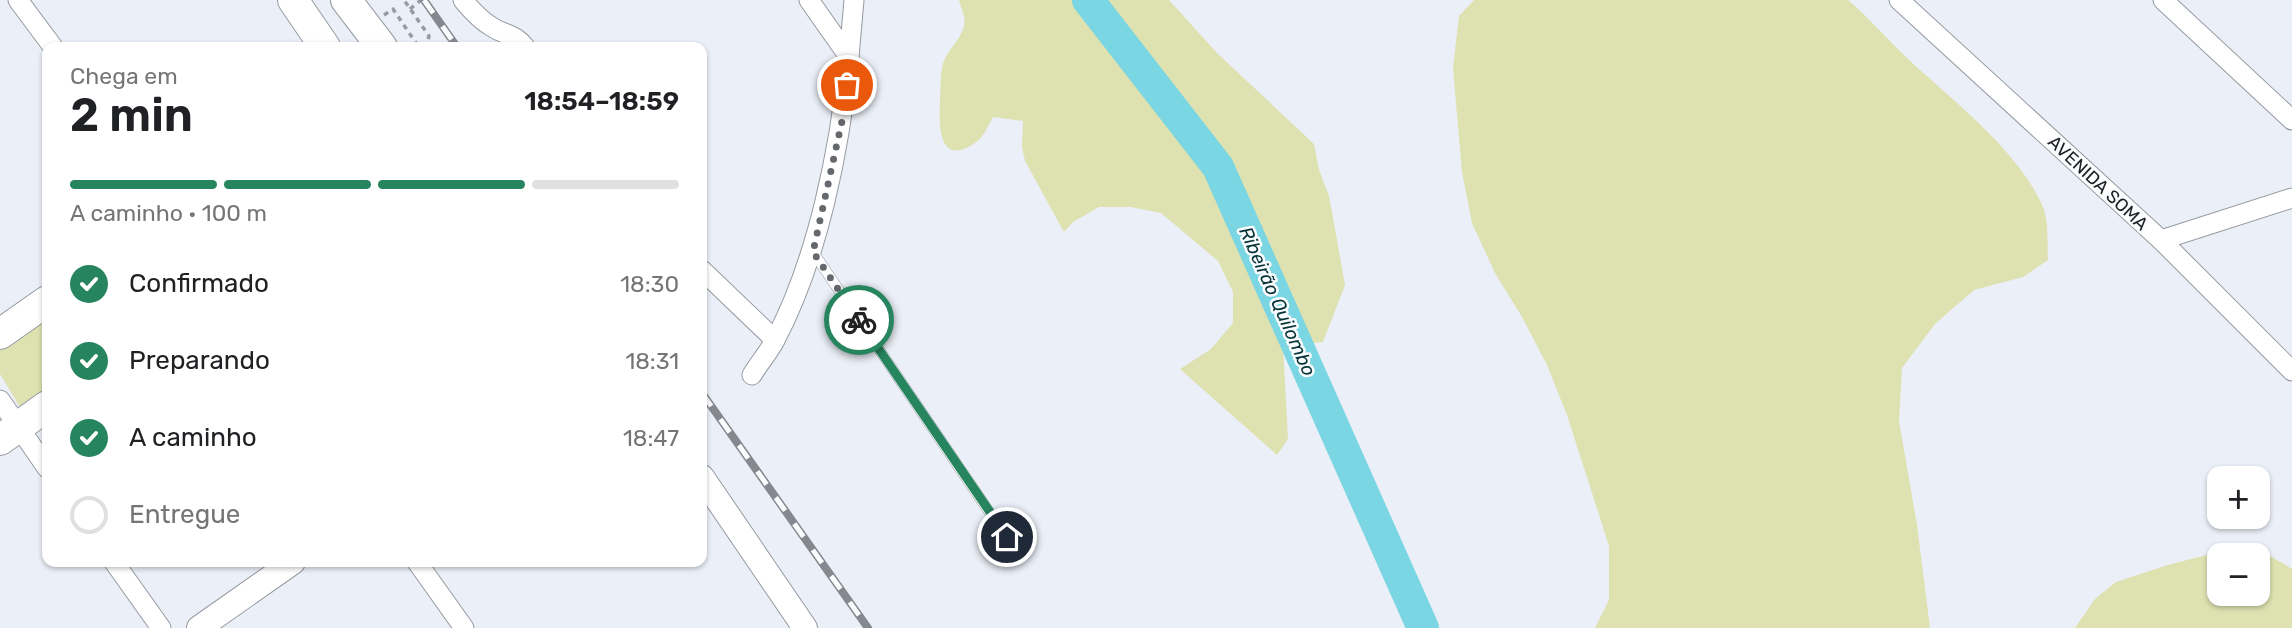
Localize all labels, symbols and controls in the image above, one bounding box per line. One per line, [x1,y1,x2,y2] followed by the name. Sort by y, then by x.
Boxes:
[817,55,877,115] pin
[70,62,178,90] text: Chega em
[828,66,866,104] icon: bag
[524,86,679,117] text: 18:54–18:59
[70,88,193,143] text: 2 min
[2043,131,2153,235] street label: AVENIDA SOMA
[70,199,267,227] text: A caminho · 100 m
[1234,223,1321,380] water label: Ribeirão Quilombo
[70,265,108,303] icon: check
[129,268,269,299] text: Confirmado
[620,270,679,298] text: 18:30
[824,285,894,355] courier
[840,301,878,339] icon: bike
[70,342,108,380] icon: check
[129,345,270,376] text: Preparando
[625,347,679,375] text: 18:31
[70,419,108,457] icon: check
[129,422,257,453] text: A caminho
[623,424,679,452] text: 18:47
[2207,466,2270,606] map controls
[2207,466,2270,529] button: +
[129,499,240,530] text: Entregue
[977,507,1037,567] pin
[988,518,1026,556] icon: home
[2207,543,2270,606] button: −

